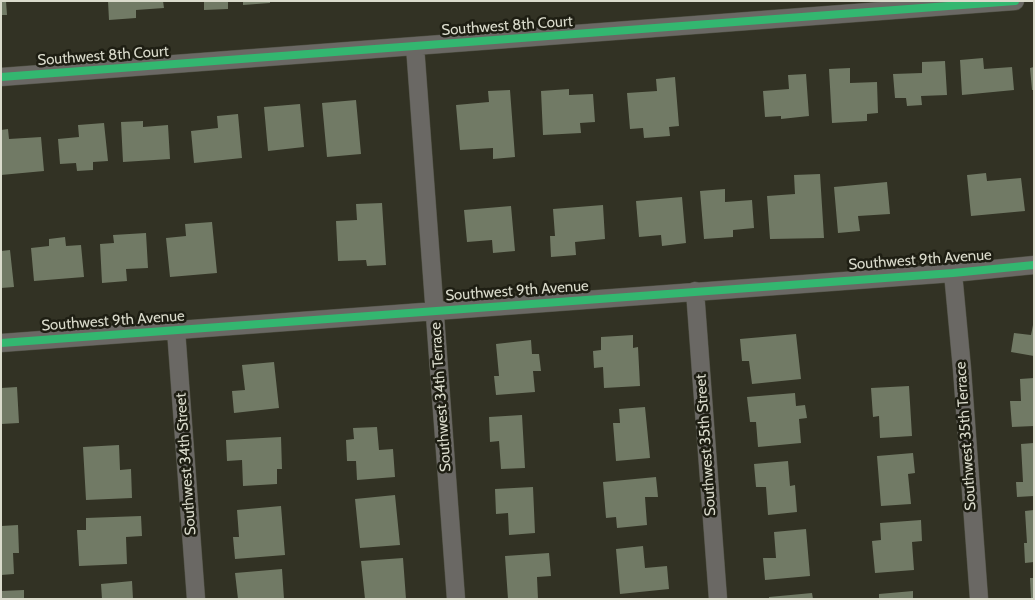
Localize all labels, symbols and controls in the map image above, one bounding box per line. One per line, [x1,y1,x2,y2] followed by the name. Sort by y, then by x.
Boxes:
[441,12,573,40] street label: Southwest 8th Court
[37,42,169,70] street label: Southwest 8th Court
[848,246,992,274] street label: Southwest 9th Avenue
[445,277,589,305] street label: Southwest 9th Avenue
[41,307,185,335] street label: Southwest 9th Avenue
[427,322,455,472] street label: Southwest 34th Terrace
[952,361,980,511] street label: Southwest 35th Terrace
[692,373,720,517] street label: Southwest 35th Street
[172,392,200,536] street label: Southwest 34th Street

